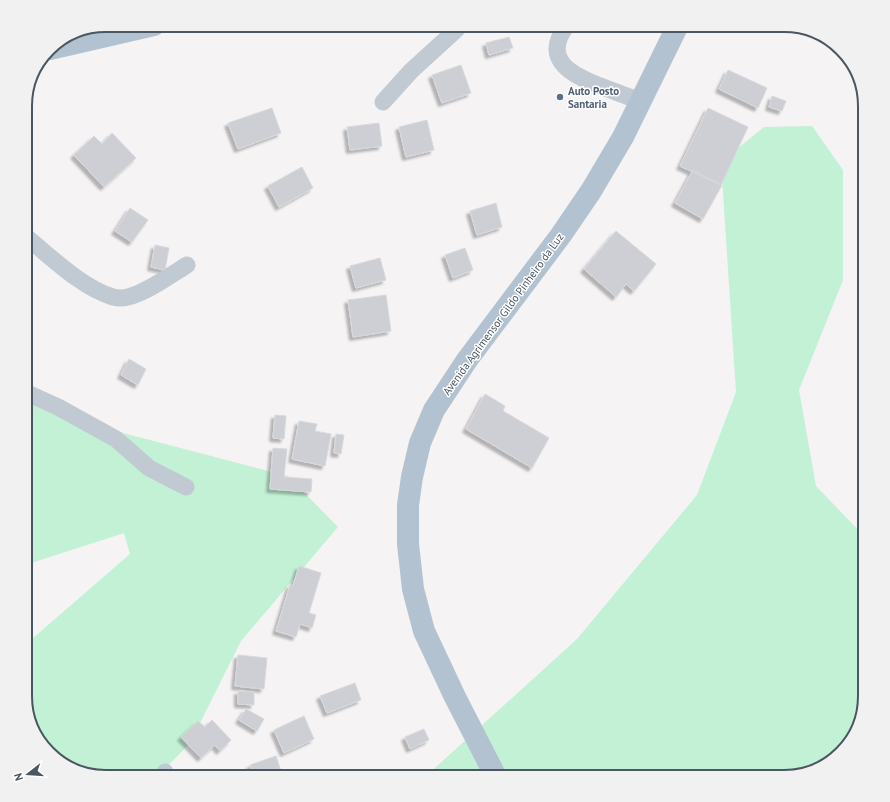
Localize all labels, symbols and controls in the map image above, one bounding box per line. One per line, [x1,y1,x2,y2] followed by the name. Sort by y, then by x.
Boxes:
[568,84,619,111] place label: Auto Posto Santaria
[555,92,565,102] marker: Auto Posto Santaria
[439,230,567,398] street label: Avenida Agrimensor Gildo Pinheiro da Luz
[8,754,48,794] north arrow
[11,771,26,782] text: N

